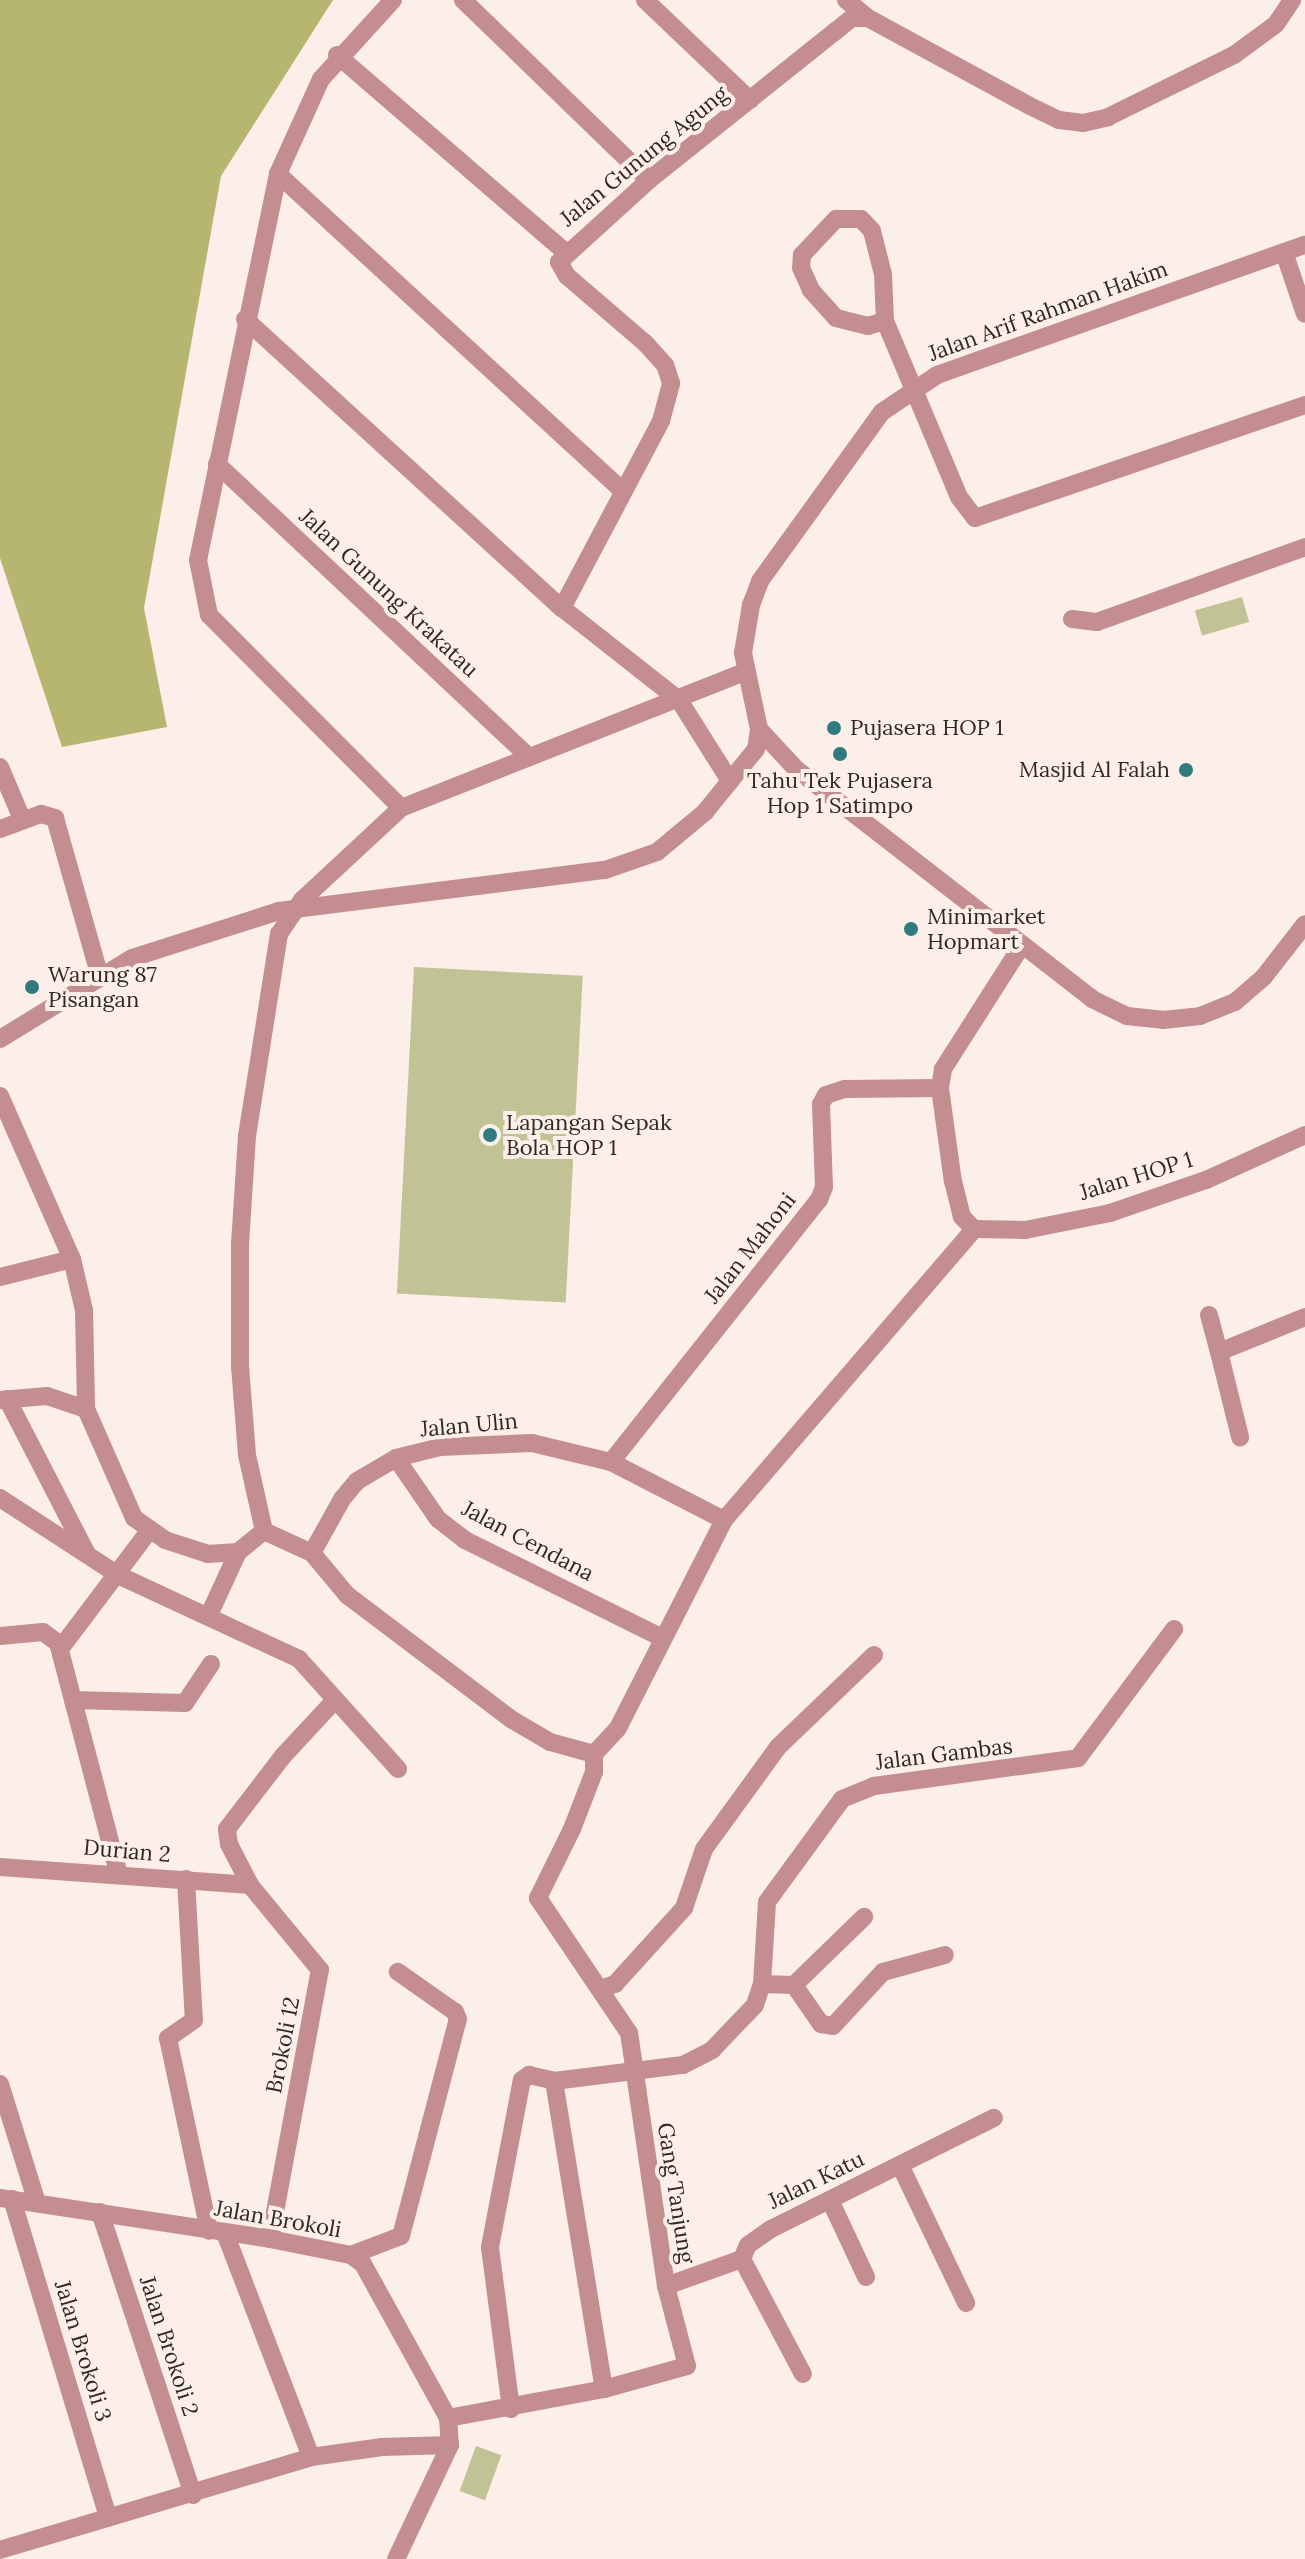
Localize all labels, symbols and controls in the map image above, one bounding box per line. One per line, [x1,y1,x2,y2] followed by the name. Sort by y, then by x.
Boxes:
[555,80,733,232] street label: Jalan Gunung Agung
[925,255,1171,367] street label: Jalan Arif Rahman Hakim
[294,503,484,683] street label: Jalan Gunung Krakatau
[850,715,1004,741] place label: Pujasera HOP 1
[825,719,843,737] marker: Pujasera HOP 1
[831,745,849,763] marker: Tahu Tek Pujasera Hop 1 Satimpo
[1019,757,1170,783] place label: Masjid Al Falah
[1177,761,1195,779] marker: Masjid Al Falah
[747,767,933,818] place label: Tahu Tek Pujasera Hop 1 Satimpo
[927,903,1045,954] place label: Minimarket Hopmart
[902,920,920,938] marker: Minimarket Hopmart
[48,961,157,1012] place label: Warung 87 Pisangan
[23,978,41,996] marker: Warung 87 Pisangan
[506,1109,672,1160] place label: Lapangan Sepak Bola HOP 1
[481,1126,499,1144] marker: Lapangan Sepak Bola HOP 1
[1076,1146,1196,1206] street label: Jalan HOP 1
[699,1188,801,1308] street label: Jalan Mahoni
[419,1408,519,1442] street label: Jalan Ulin
[458,1495,598,1587] street label: Jalan Cendana
[874,1733,1014,1775] street label: Jalan Gambas
[82,1834,172,1868] street label: Durian 2
[261,1994,305,2096] street label: Brokoli 12
[652,2121,700,2265] street label: Gang Tanjung
[764,2145,868,2215] street label: Jalan Katu
[213,2195,343,2243] street label: Jalan Brokoli
[134,2273,204,2419] street label: Jalan Brokoli 2
[49,2277,117,2425] street label: Jalan Brokoli 3

